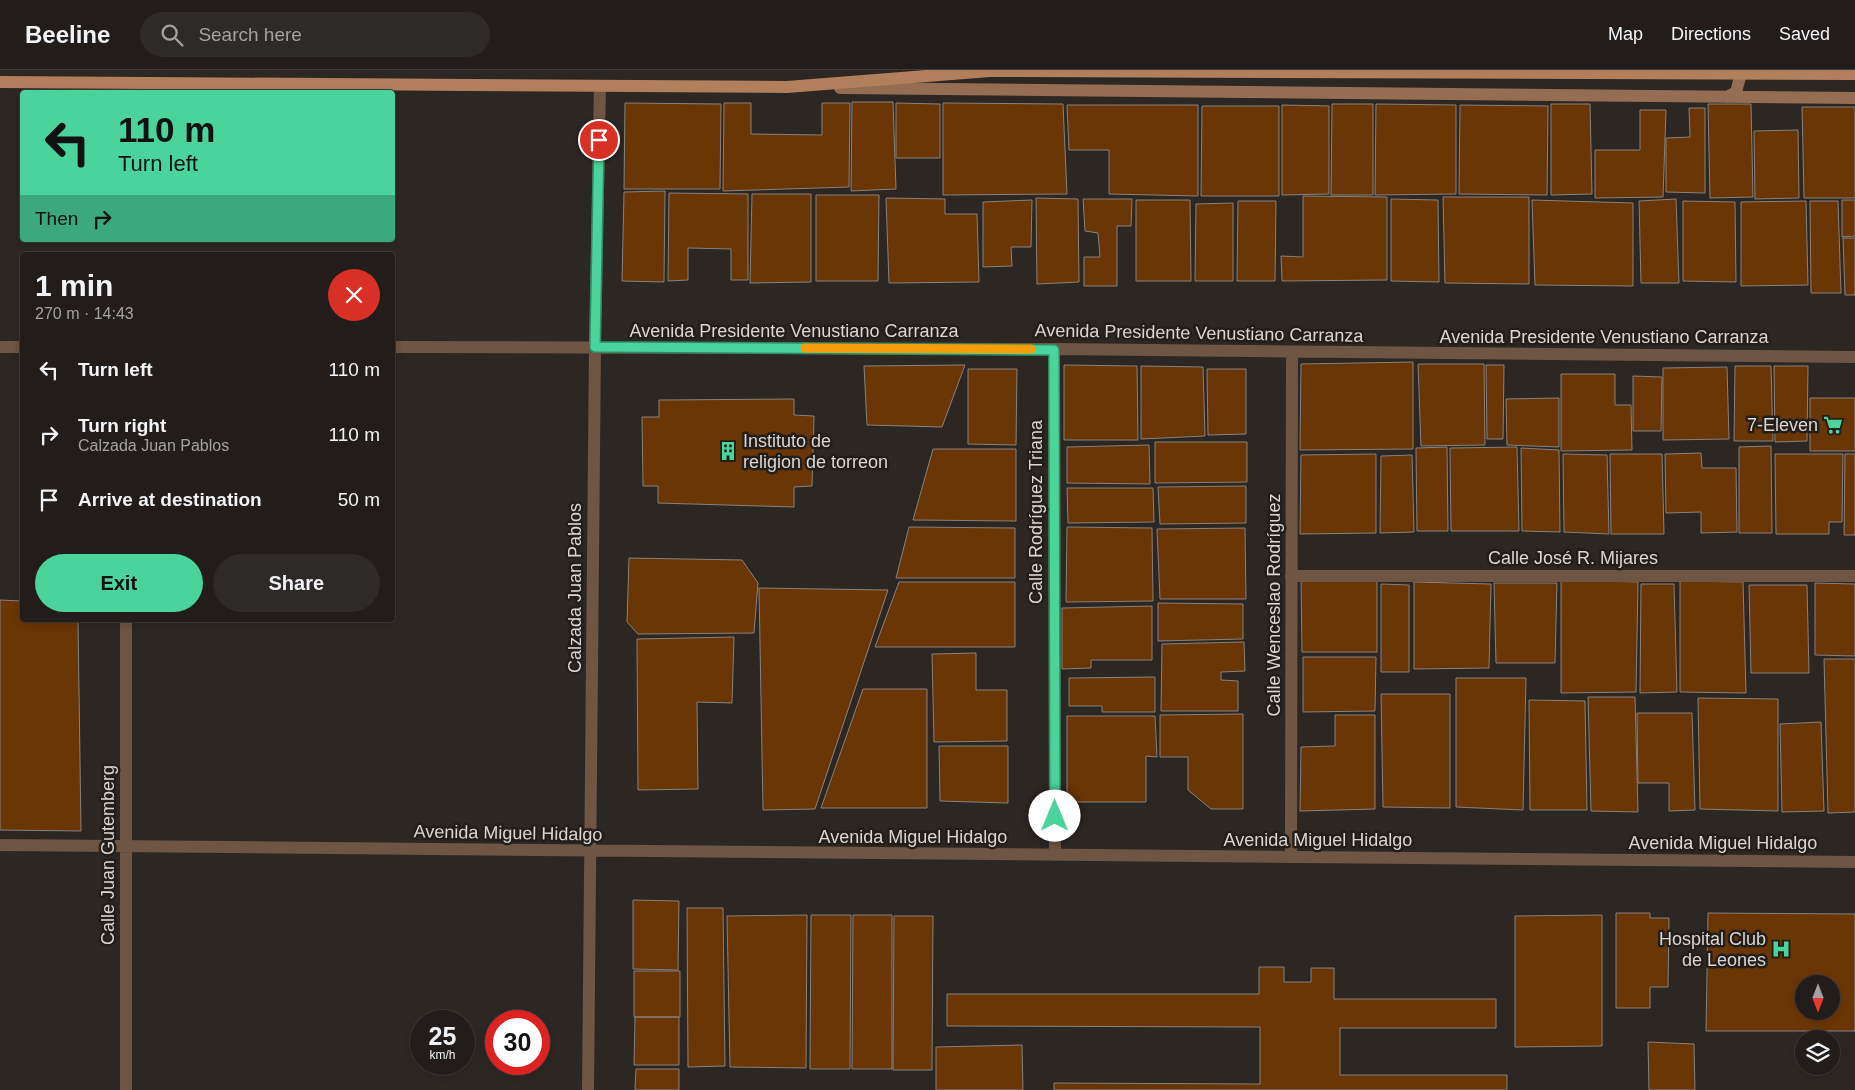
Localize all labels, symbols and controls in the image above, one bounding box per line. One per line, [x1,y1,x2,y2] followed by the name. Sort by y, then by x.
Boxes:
[140,12,490,57] search box
[25,21,110,48] text: Beeline
[158,21,186,49] icon: search
[198,24,302,45] text: Search here
[1608,24,1643,44] text: Map
[1671,24,1751,44] text: Directions
[1779,24,1830,44] text: Saved
[35,110,100,175] icon: left
[118,110,215,149] text: 110 m
[578,119,620,161] pin
[585,126,613,154] icon: arrive
[118,151,198,176] text: Turn left
[88,205,116,233] icon: right
[35,208,78,229] text: Then
[35,269,113,302] text: 1 min
[328,269,380,321] button: close
[35,305,134,322] text: 270 m · 14:43
[1034,320,1365,346] street label: Avenida Presidente Venustiano Carranza
[630,321,959,341] street label: Avenida Presidente Venustiano Carranza
[1440,327,1769,347] street label: Avenida Presidente Venustiano Carranza
[35,356,63,384] icon: left
[78,359,153,380] text: Turn left
[329,359,380,380] text: 110 m
[1822,414,1844,436] supermarket icon: 7-Eleven
[78,415,166,436] text: Turn right
[1747,415,1818,435] place label: 7-Eleven
[1026,419,1046,604] street label: Calle Rodríguez Triana
[35,421,63,449] icon: right
[329,424,380,445] text: 110 m
[743,431,888,472] place label: Instituto de religion de torreon
[78,437,229,454] text: Calzada Juan Pablos
[717,440,739,462] building icon: Instituto de religion de torreon
[35,486,63,514] icon: arrive
[78,489,262,510] text: Arrive at destination
[338,489,380,510] text: 50 m
[1264,494,1284,716] street label: Calle Wenceslao Rodríguez
[565,503,585,673] street label: Calzada Juan Pablos
[1488,548,1658,568] street label: Calle José R. Mijares
[35,554,203,612] button: Exit
[213,554,380,612] button: Share
[98,765,118,945] street label: Calle Juan Gutemberg
[1028,789,1080,841] position arrow
[413,821,603,845] street label: Avenida Miguel Hidalgo
[819,827,1007,847] street label: Avenida Miguel Hidalgo
[1224,830,1412,850] street label: Avenida Miguel Hidalgo
[1629,833,1817,853] street label: Avenida Miguel Hidalgo
[1659,929,1766,970] place label: Hospital Club de Leones
[1770,938,1792,960] hospital icon: Hospital Club de Leones
[1795,975,1840,1020] north arrow
[1795,975,1840,1075] map controls
[485,1010,550,1075] speed limit sign: 30
[429,1022,456,1050] text: 25
[1795,1030,1840,1075] button: layers
[429,1048,456,1062] text: km/h

